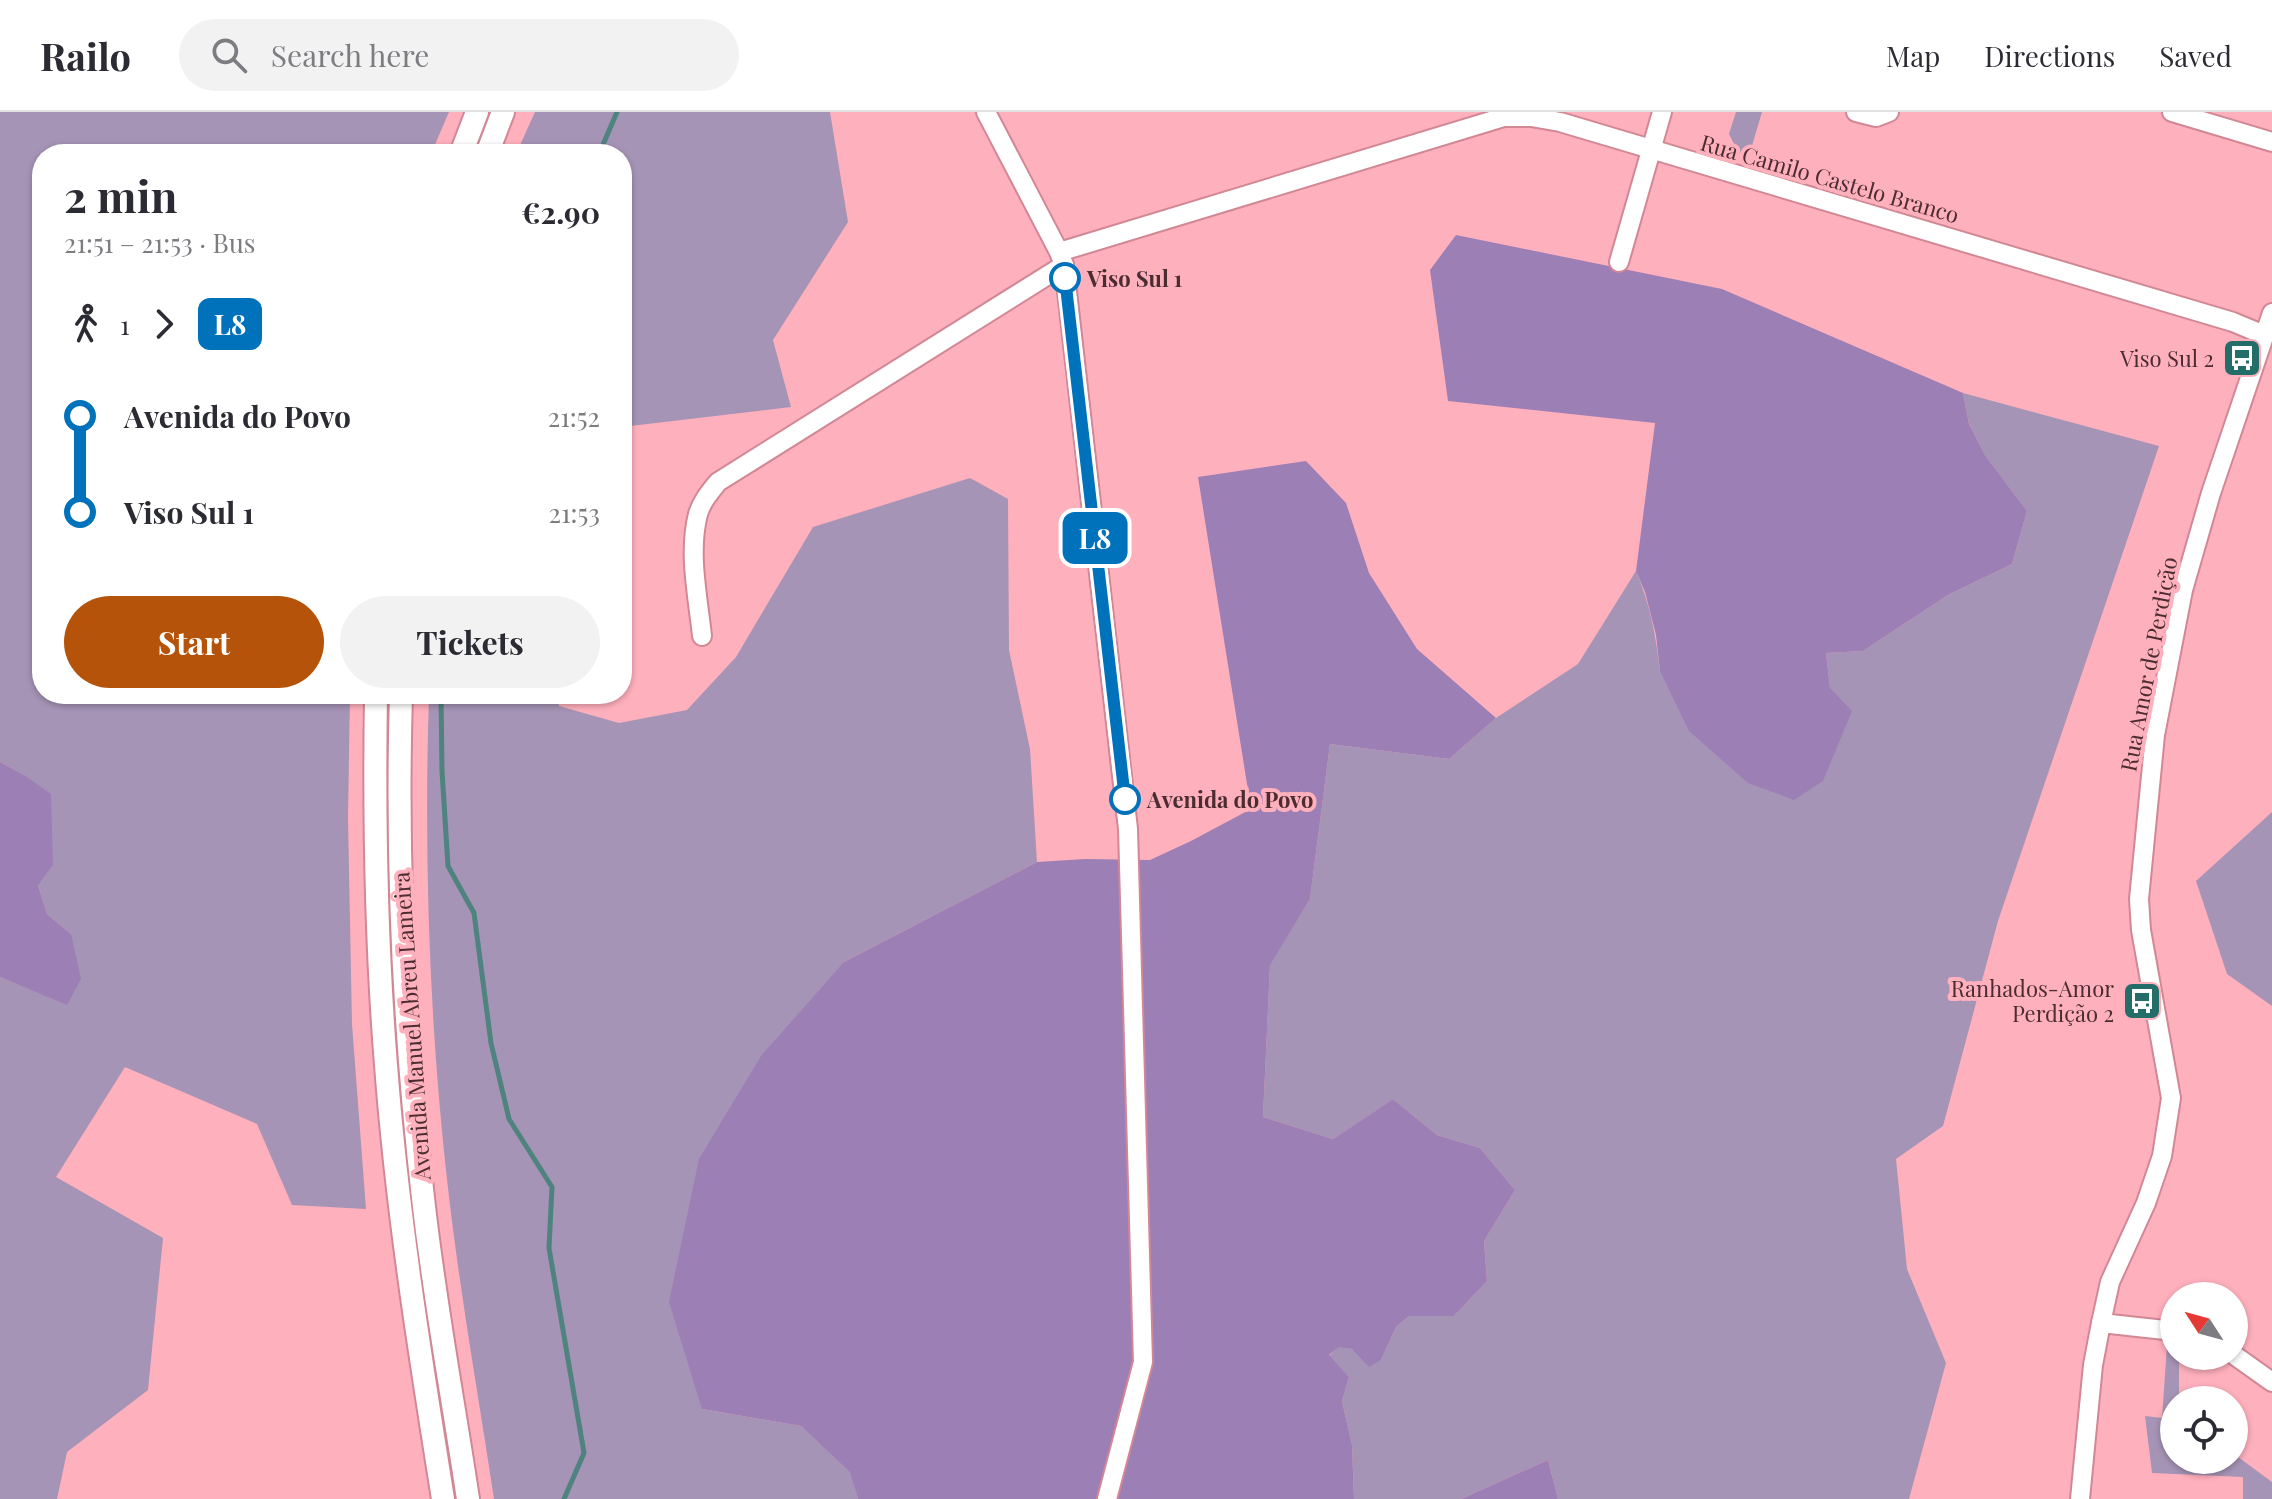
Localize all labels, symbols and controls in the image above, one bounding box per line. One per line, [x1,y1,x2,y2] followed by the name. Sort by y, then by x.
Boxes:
[179,19,739,91] search box
[40,30,131,81] text: Railo
[207,33,251,77] icon: search
[271,35,429,75] text: Search here
[1886,37,1940,74] text: Map
[1984,37,2115,74] text: Directions
[2159,37,2232,74] text: Saved
[1697,127,1963,229] street label: Rua Camilo Castelo Branco
[64,165,178,224] text: 2 min
[521,192,600,232] text: €2.90
[64,225,255,260] text: 21:51 – 21:53 · Bus
[1050,263,1080,293] marker: Viso Sul 1
[1086,263,1182,293] place label: Viso Sul 1
[64,302,108,346] icon: walk
[142,302,186,346] icon: forward
[214,305,246,342] text: L8
[120,307,130,342] text: 1
[2221,337,2263,379] bus stop icon: Viso Sul 2
[2119,343,2214,373] place label: Viso Sul 2
[124,396,351,436] text: Avenida do Povo
[548,399,600,434] text: 21:52
[124,492,254,532] text: Viso Sul 1
[548,495,600,530] text: 21:53
[1059,512,1131,564] line badge: L8
[1079,519,1111,556] text: L8
[2112,554,2184,774] street label: Rua Amor de Perdição
[64,596,324,688] button: Start
[340,596,600,688] button: Tickets
[1110,784,1140,814] marker: Avenida do Povo
[1146,784,1313,814] place label: Avenida do Povo
[385,871,437,1182] street label: Avenida Manuel Abreu Lameira
[1951,973,2114,1028] place label: Ranhados-Amor Perdição 2
[2121,980,2163,1022] bus stop icon: Ranhados-Amor Perdição 2
[2160,1282,2248,1370] north arrow
[2160,1282,2248,1474] map controls
[2160,1386,2248,1474] button: locate

